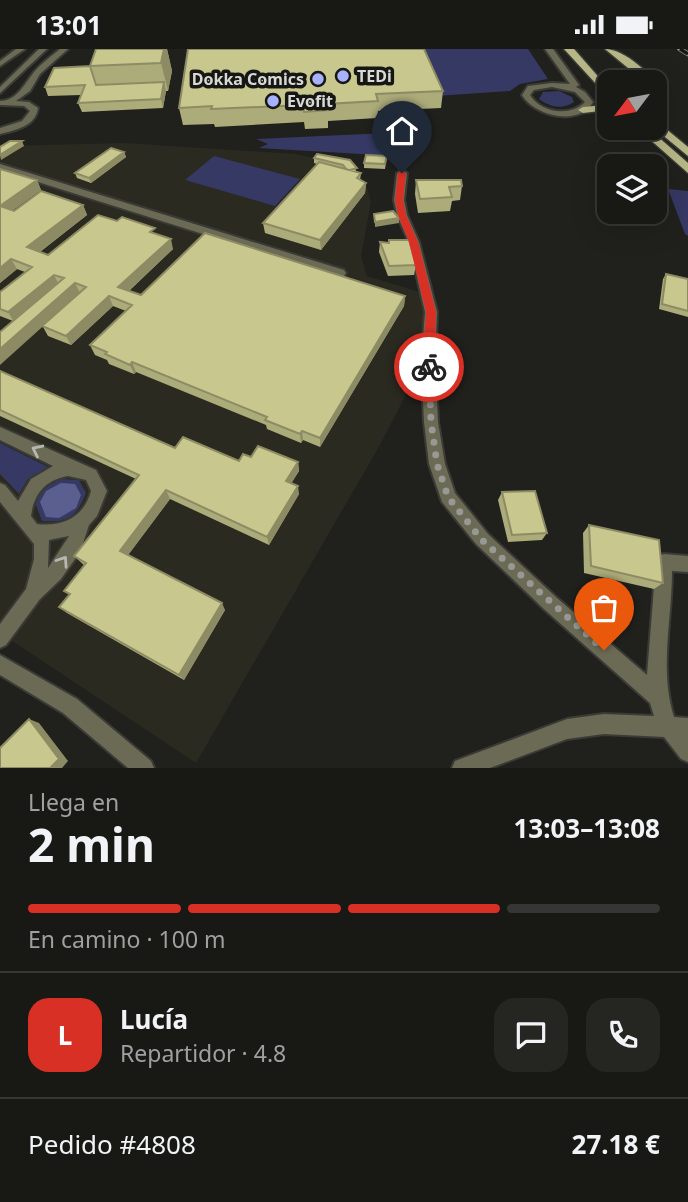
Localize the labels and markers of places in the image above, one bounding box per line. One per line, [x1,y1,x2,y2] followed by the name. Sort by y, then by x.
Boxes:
[357,65,392,87] place label: TEDi
[192,68,304,90] place label: Dokka Comics
[335,68,351,84] marker: TEDi
[310,71,326,87] marker: Dokka Comics
[287,90,333,112] place label: Evofit
[265,93,281,109] marker: Evofit
[372,101,432,173] pin
[574,578,634,650] pin

